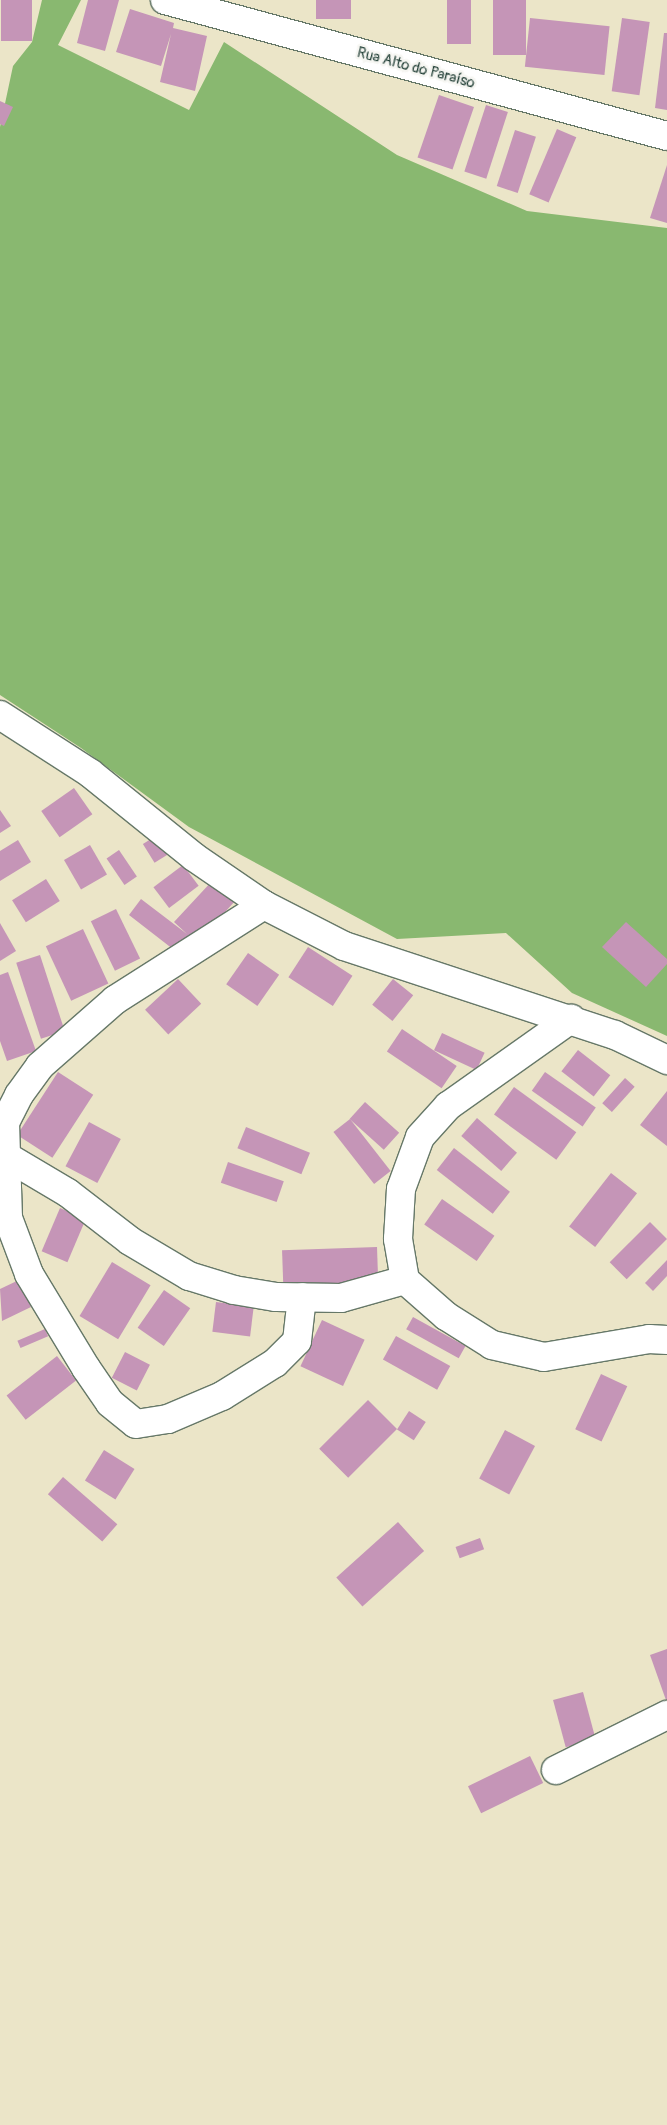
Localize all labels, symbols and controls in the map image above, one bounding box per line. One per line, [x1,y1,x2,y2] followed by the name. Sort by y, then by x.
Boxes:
[355,44,477,92] street label: Rua Alto do Paraíso

